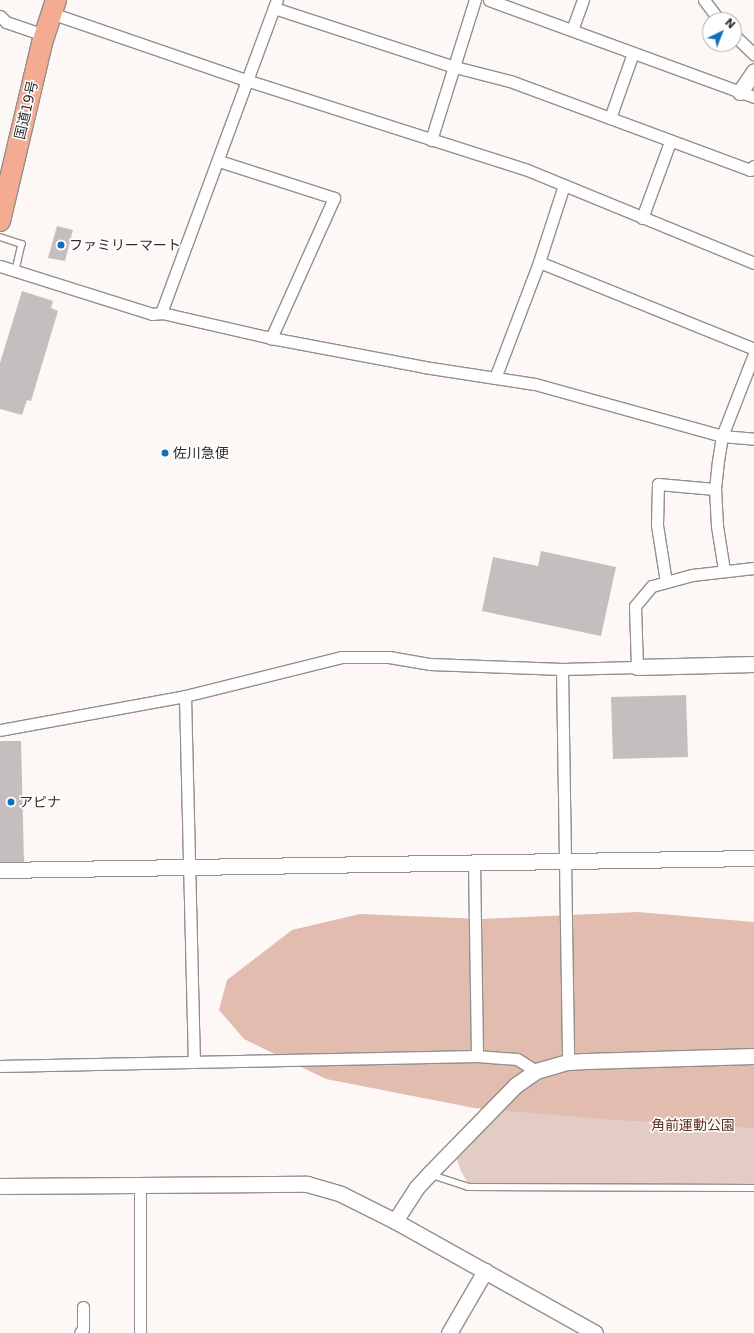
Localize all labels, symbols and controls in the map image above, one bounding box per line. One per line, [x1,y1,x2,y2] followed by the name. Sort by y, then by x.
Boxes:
[702,12,742,52] north arrow
[722,16,738,31] text: N
[11,79,41,141] street label: 国道19号
[69,237,181,253] place label: ファミリーマート
[56,240,66,250] marker: ファミリーマート
[173,445,229,461] place label: 佐川急便
[160,448,170,458] marker: 佐川急便
[19,794,61,810] place label: アピナ
[6,797,16,807] marker: アピナ
[651,1117,735,1133] park label: 角前運動公園

